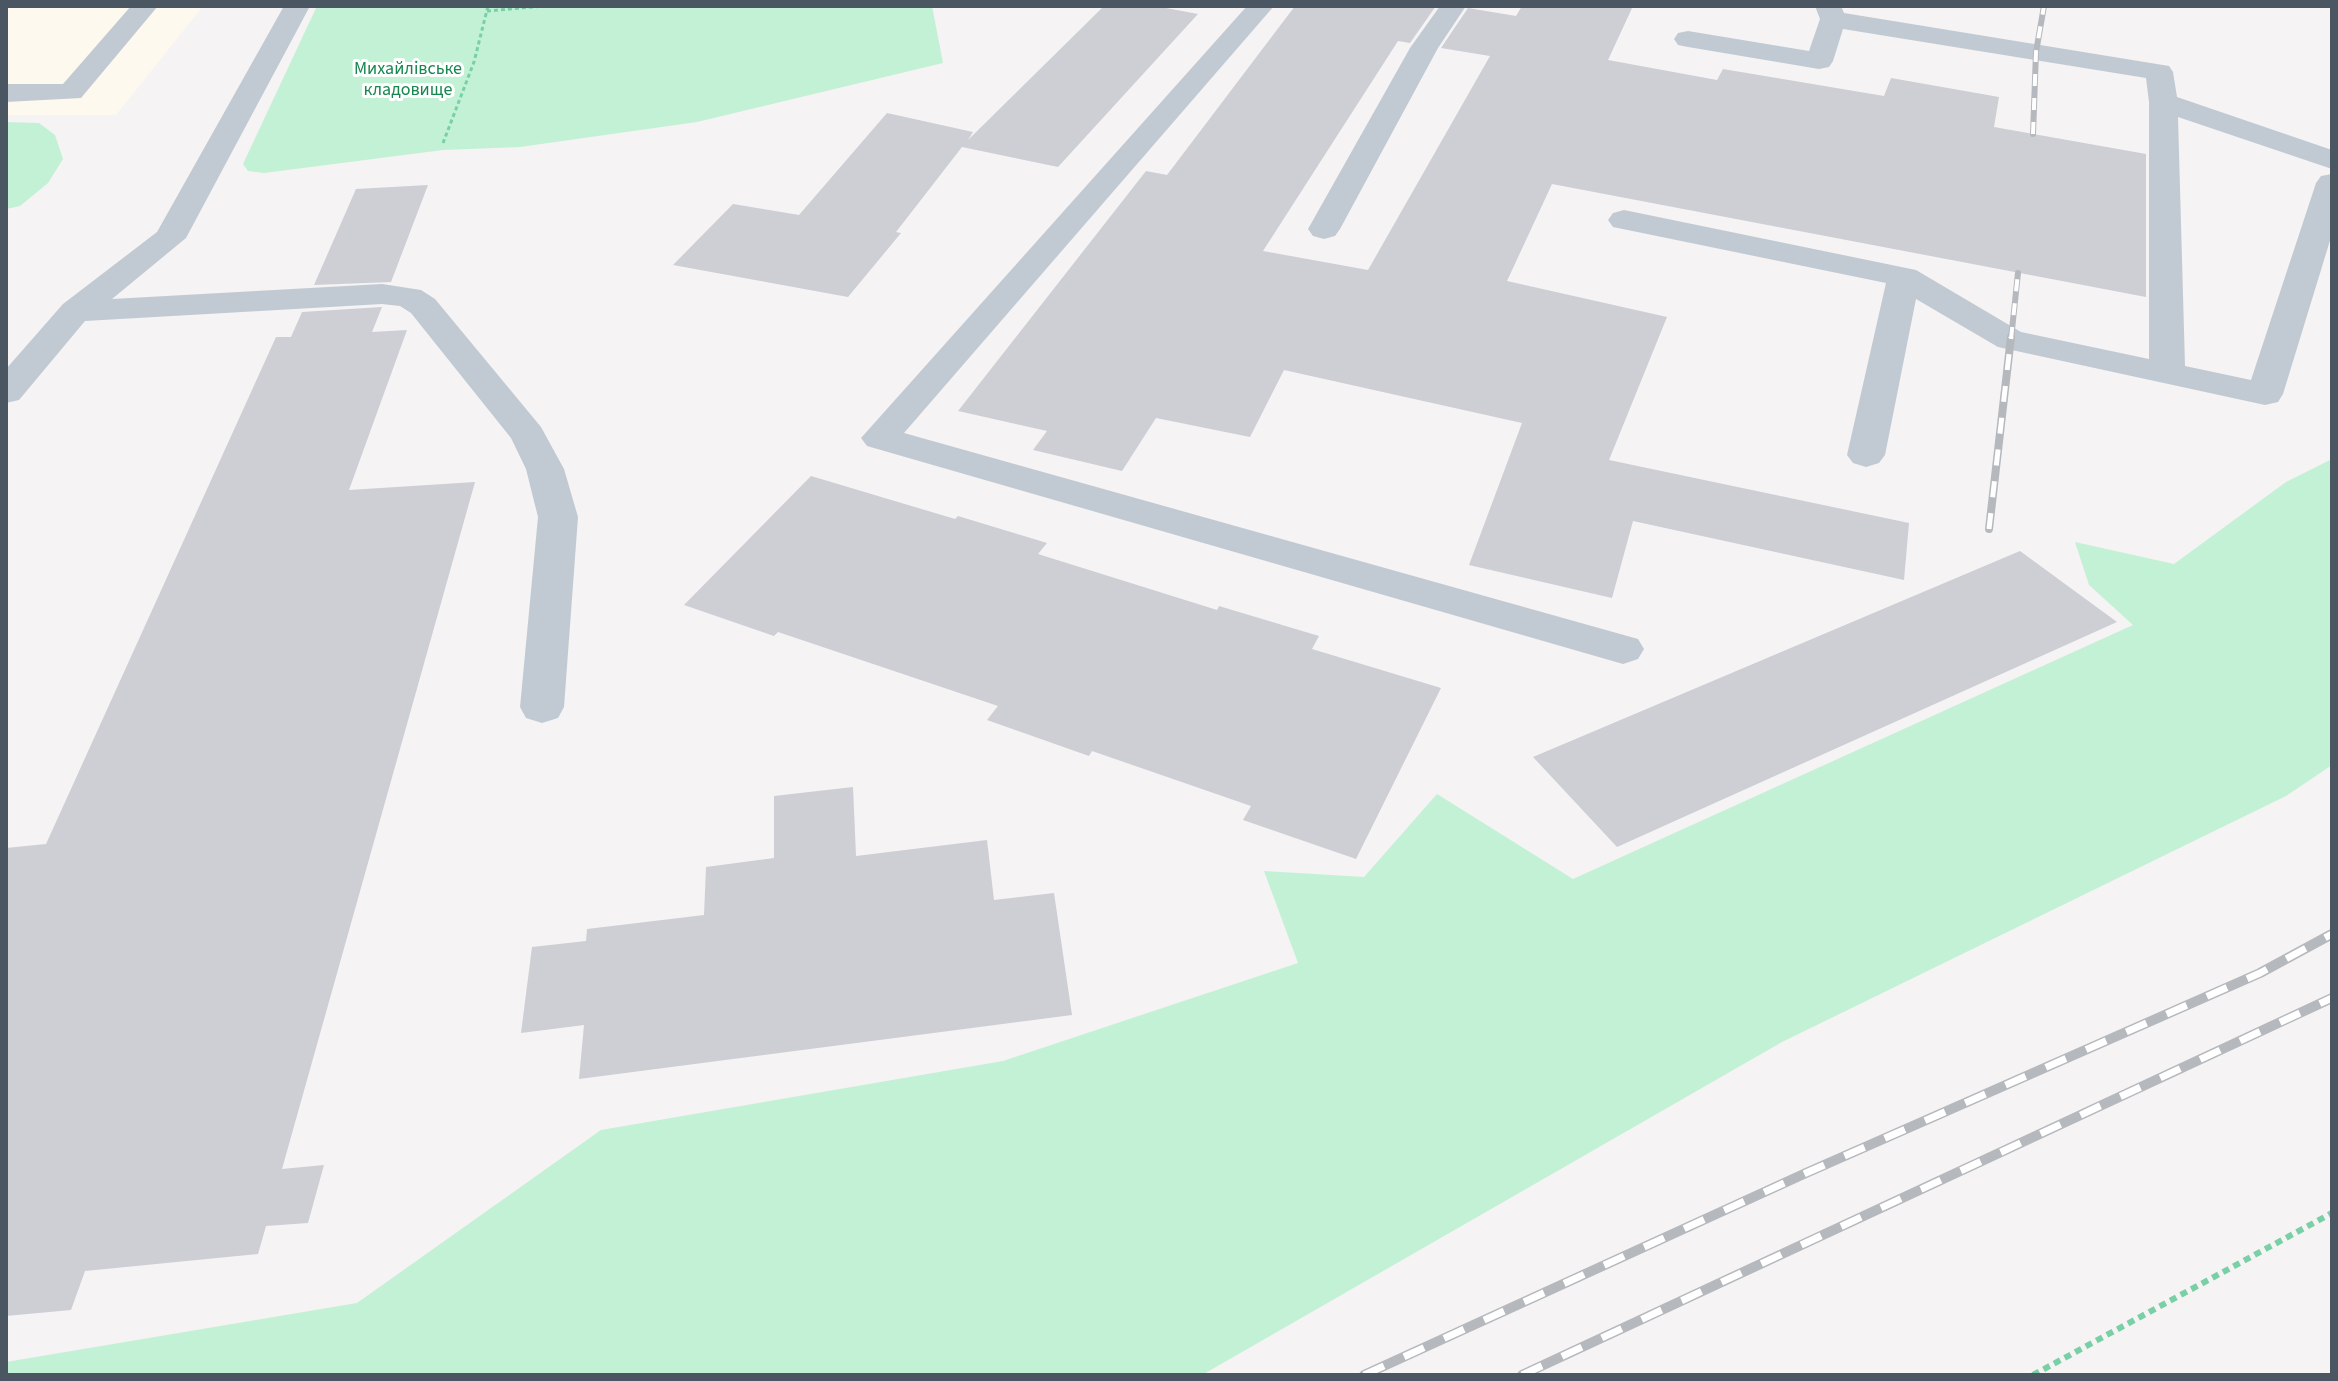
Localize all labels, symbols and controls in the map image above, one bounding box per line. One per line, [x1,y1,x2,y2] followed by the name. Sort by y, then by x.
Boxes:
[354,59,462,102] park label: Михайлівське кладовище

